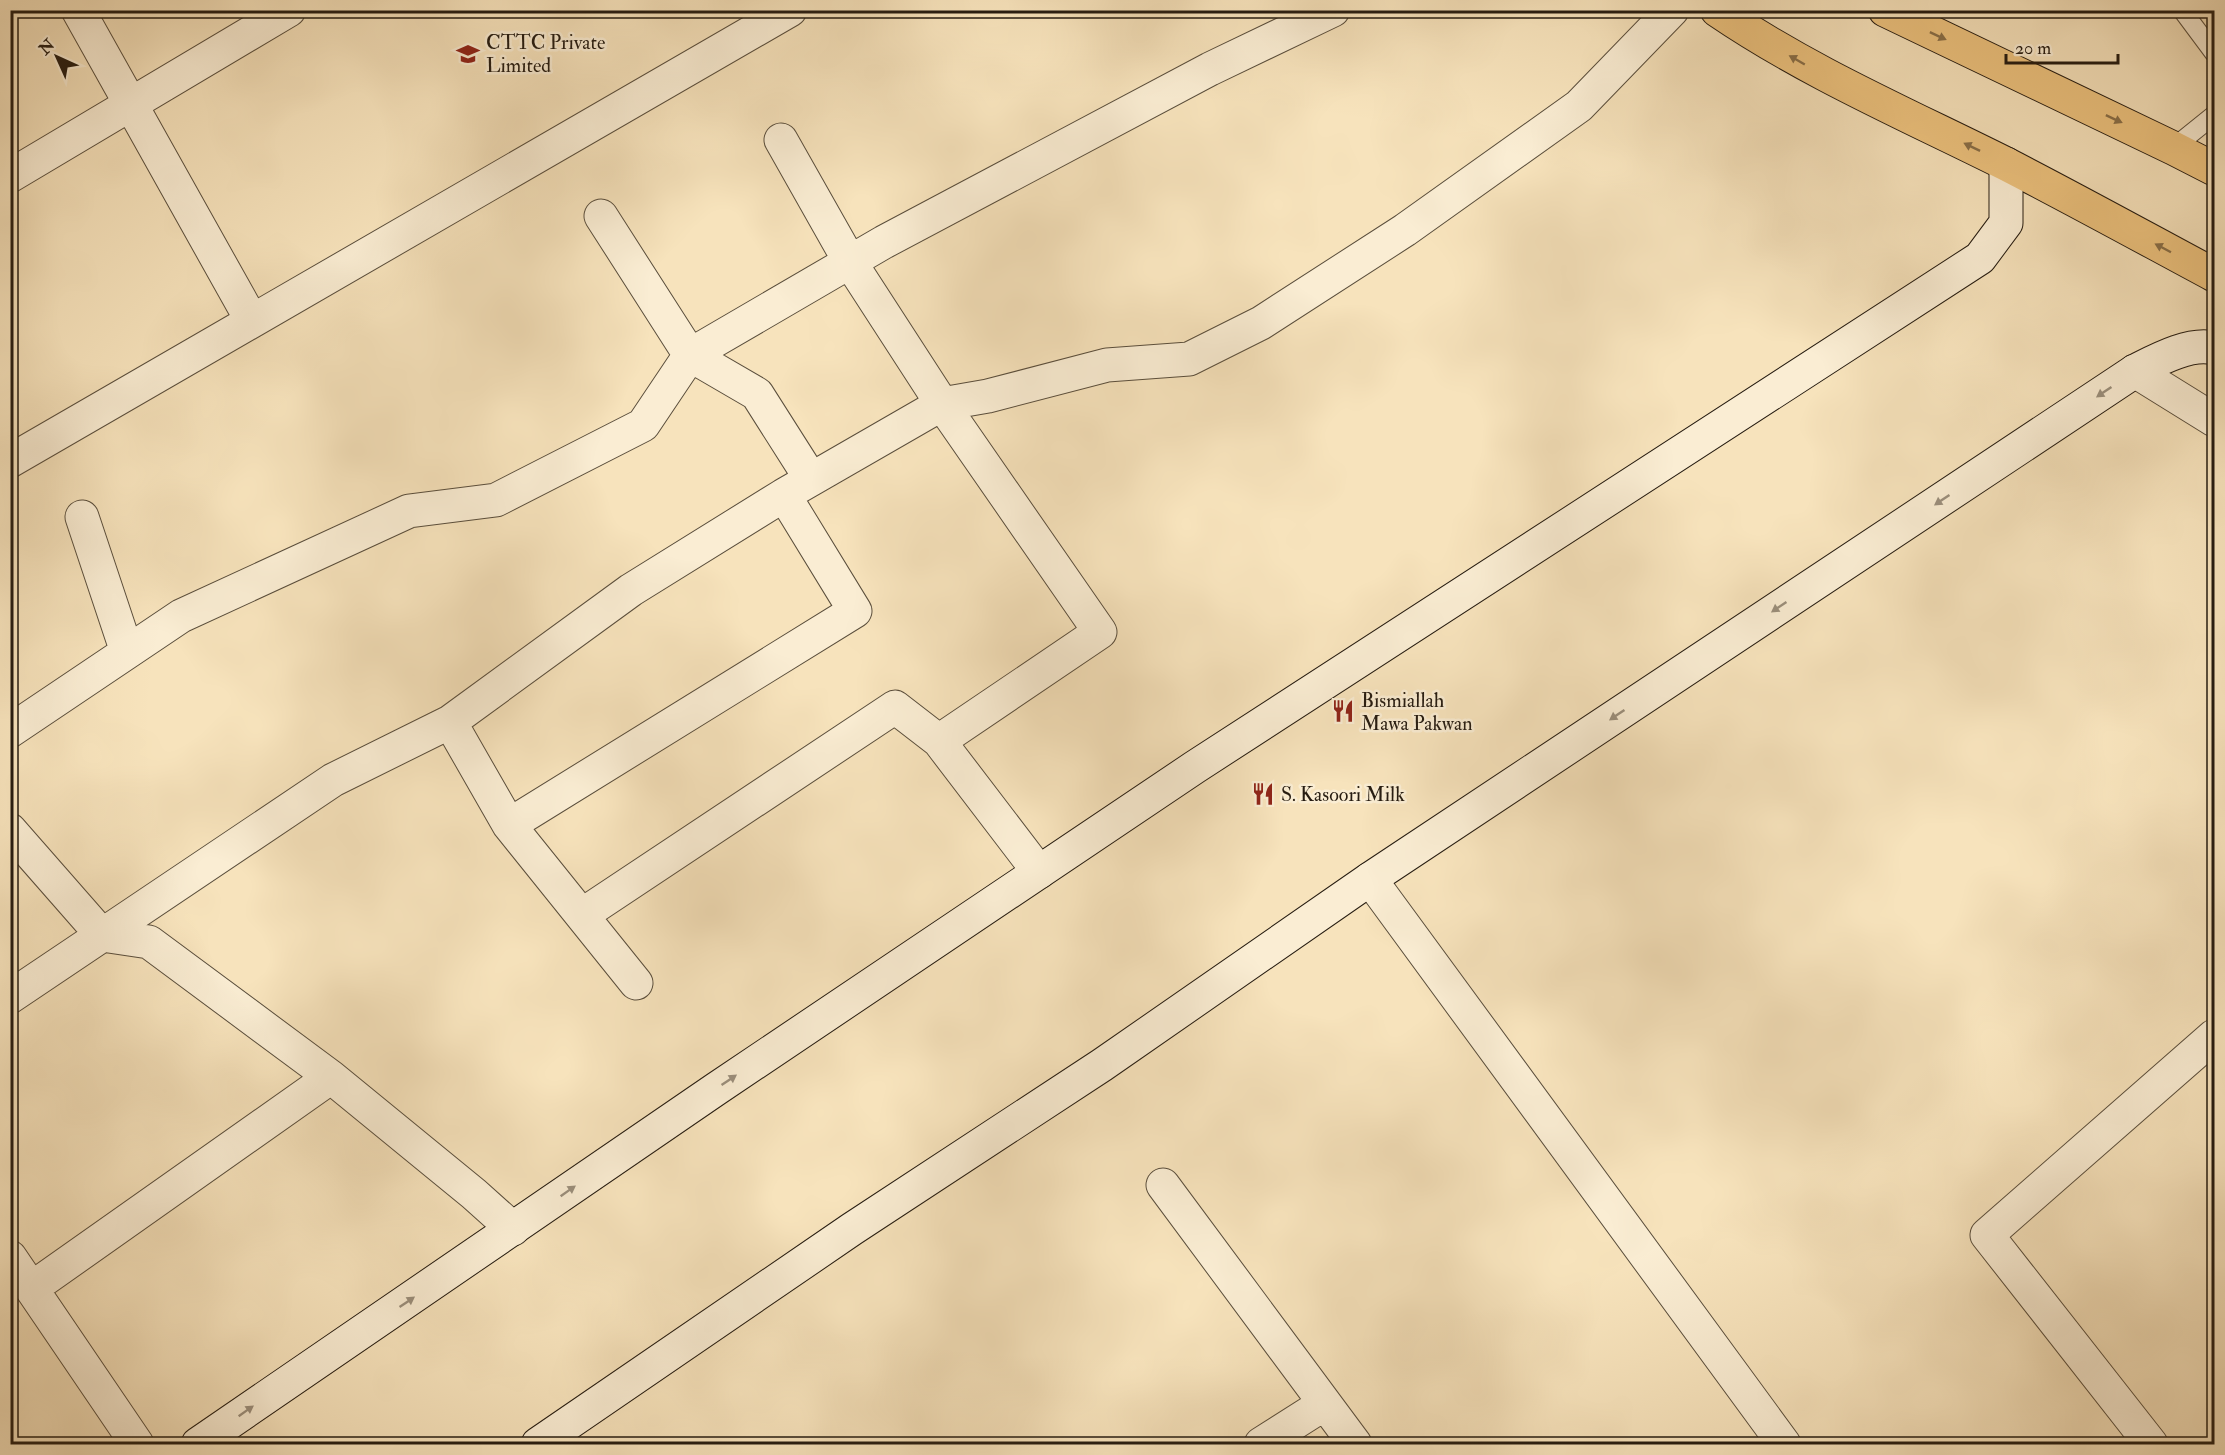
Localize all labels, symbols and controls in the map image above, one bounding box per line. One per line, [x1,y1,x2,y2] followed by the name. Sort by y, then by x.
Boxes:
[27,27,87,87] north arrow
[2006,27,2118,65] scale bar
[486,30,605,78] place label: CTTC Private Limited
[1929,31,1946,40] one-way arrow
[34,34,60,60] text: N
[2015,37,2051,60] text: 20 m
[455,41,481,67] school or university icon: CTTC Private Limited
[1788,55,1805,65] one-way arrow
[2105,115,2122,124] one-way arrow
[1963,143,1980,152] one-way arrow
[2154,243,2171,253] one-way arrow
[2097,386,2113,398] one-way arrow
[1934,494,1950,505] one-way arrow
[1771,602,1788,613] one-way arrow
[1361,688,1473,736] place label: Bismiallah Mawa Pakwan
[1330,698,1356,724] restaurant icon: Bismiallah Mawa Pakwan
[1609,710,1625,721] one-way arrow
[1250,781,1276,807] restaurant icon: S. Kasoori Milk
[1281,782,1405,807] place label: S. Kasoori Milk
[720,1075,737,1086] one-way arrow
[560,1186,576,1197] one-way arrow
[399,1296,416,1307] one-way arrow
[238,1405,254,1417] one-way arrow

